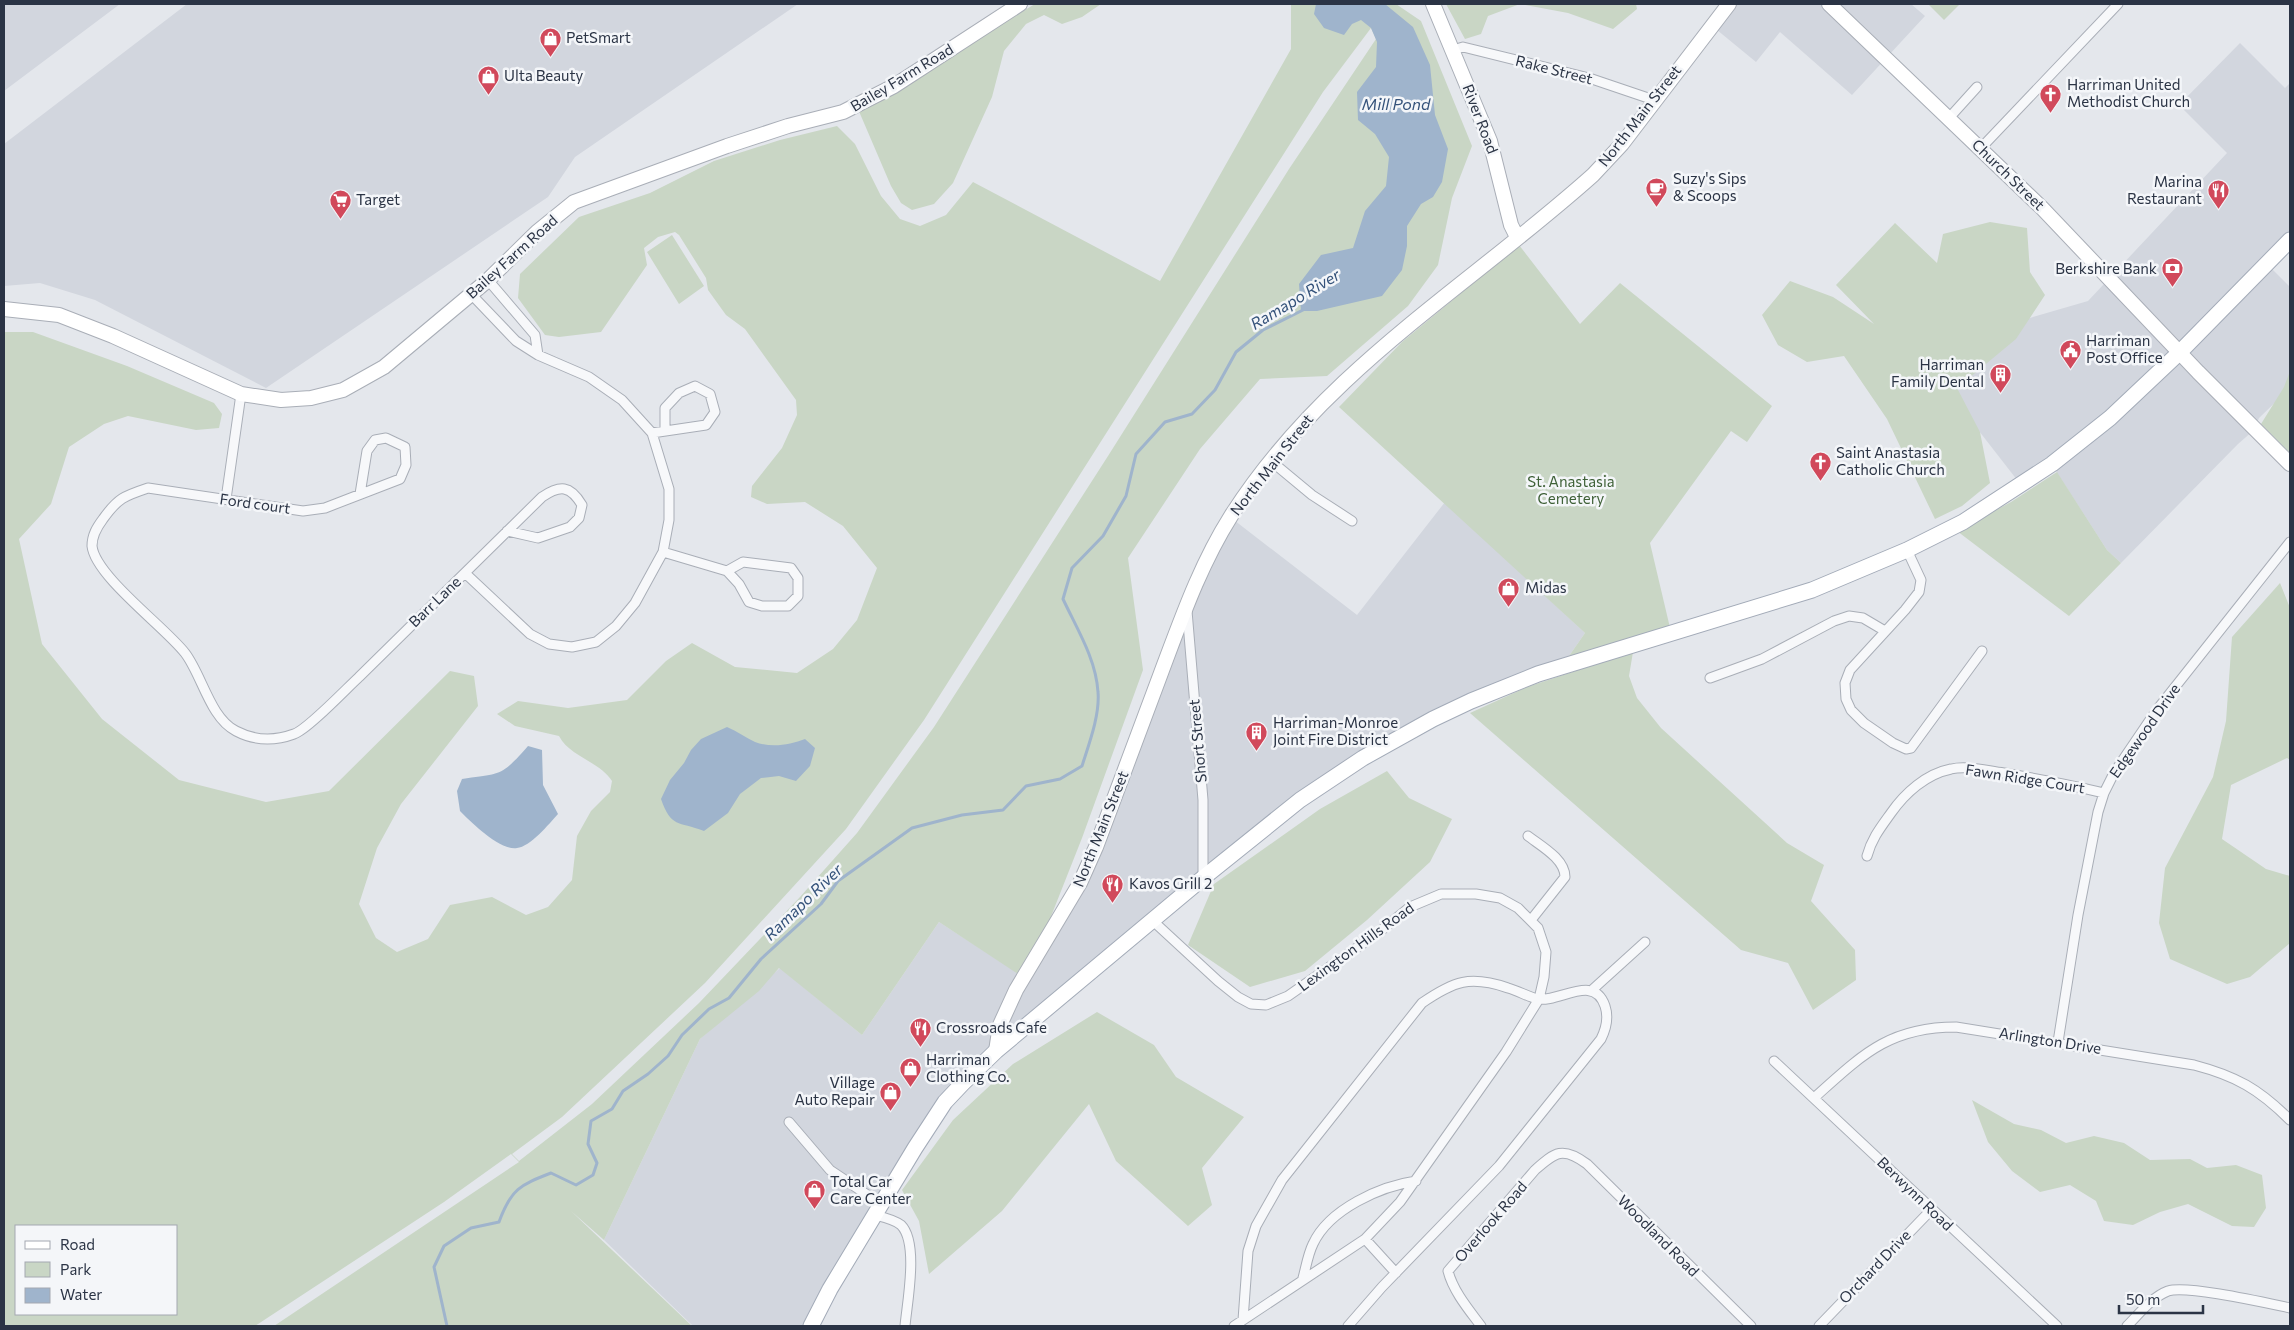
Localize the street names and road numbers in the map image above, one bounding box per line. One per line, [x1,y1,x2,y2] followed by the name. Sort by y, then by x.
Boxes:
[847,39,956,115] street label: Bailey Farm Road
[1514,51,1595,87] street label: Rake Street
[1594,61,1684,170] street label: North Main Street
[1459,81,1502,156] street label: River Road
[1969,135,2049,213] street label: Church Street
[462,211,561,302] street label: Bailey Farm Road
[1226,410,1316,519] street label: North Main Street
[219,489,292,517] street label: Ford court
[405,572,464,630] street label: Barr Lane
[2105,680,2183,781] street label: Edgewood Drive
[1184,699,1210,784] street label: Short Street
[1964,760,2086,796] street label: Fawn Ridge Court
[1069,768,1132,889] street label: North Main Street
[1294,898,1417,994] street label: Lexington Hills Road
[1998,1023,2103,1057] street label: Arlington Drive
[1874,1153,1957,1234] street label: Berwynn Road
[1450,1177,1530,1265] street label: Overlook Road
[1614,1191,1703,1280] street label: Woodland Road
[1835,1226,1914,1307] street label: Orchard Drive

